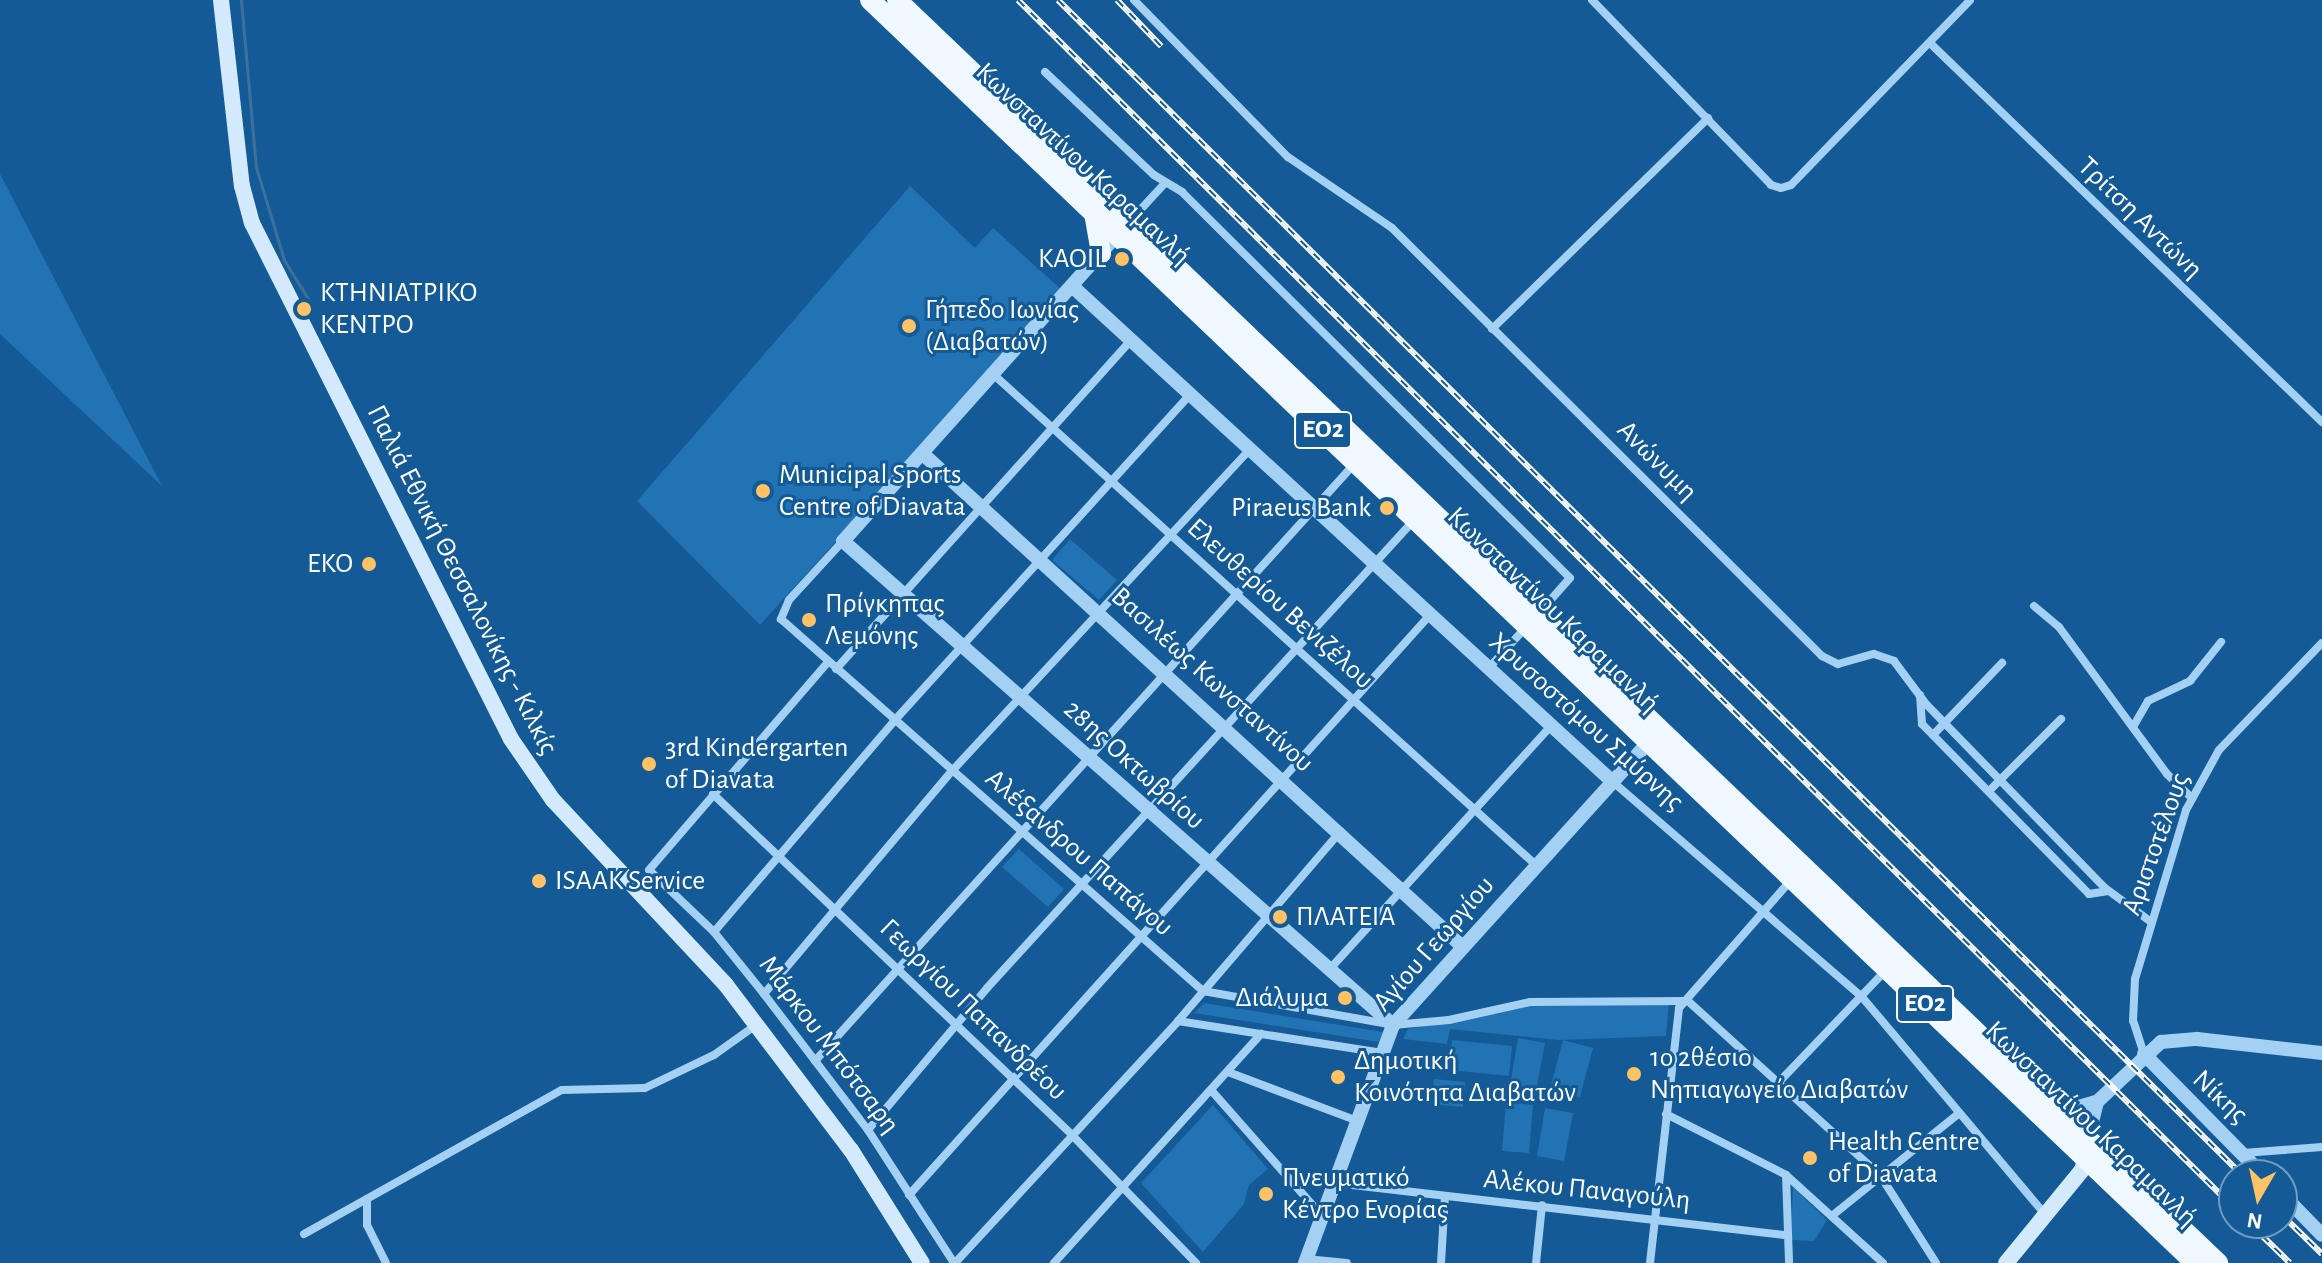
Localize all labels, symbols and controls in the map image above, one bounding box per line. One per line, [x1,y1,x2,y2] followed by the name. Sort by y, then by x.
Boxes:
[968,56,1198,272] street label: Κωνσταντίνου Καραμανλή
[2070,150,2210,286] street label: Τρίτση Αντώνη
[1038,242,1106,276] place label: KAOIL
[1113,250,1131,268] marker: KAOIL
[320,276,477,342] place label: ΚΤΗΝΙΑΤΡΙΚΟ ΚΕΝΤΡΟ
[925,293,1079,359] place label: Γήπεδο Ιωνίας (Διαβατών)
[295,300,313,318] marker: ΚΤΗΝΙΑΤΡΙΚΟ ΚΕΝΤΡΟ
[900,317,918,335] marker: Γήπεδο Ιωνίας (Διαβατών)
[359,400,565,760] street label: Παλιά Εθνική Θεσσαλονίκης - Κιλκίς
[1293,408,1353,452] road number: ΕΟ2
[1610,414,1704,508] street label: Ανώνυμη
[779,458,966,524] place label: Municipal Sports Centre of Diavata
[754,482,772,500] marker: Municipal Sports Centre of Diavata
[1231,491,1371,525] place label: Piraeus Bank
[1378,499,1396,517] marker: Piraeus Bank
[1440,500,1666,720] street label: Κωνσταντίνου Καραμανλή
[1180,511,1380,697] street label: Ελευθερίου Βενιζέλου
[307,547,353,581] place label: EKO
[360,555,378,573] marker: EKO
[1104,580,1320,780] street label: Βασιλέως Κωνσταντίνου
[825,587,945,653] place label: Πρίγκηπας Λεμόνης
[800,611,818,629] marker: Πρίγκηπας Λεμόνης
[1482,626,1690,818] street label: Χρυσοστόμου Σμύρνης
[1057,693,1211,837] street label: 28ης Οκτωβρίου
[665,731,849,797] place label: 3rd Kindergarten of Diavata
[640,755,658,773] marker: 3rd Kindergarten of Diavata
[978,762,1180,944] street label: Αλέξανδρου Παπάγου
[2115,768,2197,920] street label: Αριστοτέλους
[555,864,705,898] place label: ISAAK Service
[1366,869,1502,1019] street label: Αγίου Γεωργίου
[530,872,548,890] marker: ISAAK Service
[1296,900,1395,934] place label: ΠΛΑΤΕΙΑ
[1271,908,1289,926] marker: ΠΛΑΤΕΙΑ
[872,912,1074,1108] street label: Γεωργίου Παπανδρέου
[751,949,907,1141] street label: Μάρκου Μπότσαρη
[1236,981,1329,1015] place label: Διάλυμα
[1895,982,1955,1026] road number: ΕΟ2
[1336,989,1354,1007] marker: Διάλυμα
[1978,1014,2204,1234] street label: Κωνσταντίνου Καραμανλή
[1650,1041,1908,1107] place label: 1ο 2θέσιο Νηπιαγωγείο Διαβατών
[1354,1044,1576,1110] place label: Δημοτική Κοινότητα Διαβατών
[2185,1063,2255,1131] street label: Νίκης
[1625,1065,1643,1083] marker: 1ο 2θέσιο Νηπιαγωγείο Διαβατών
[1329,1068,1347,1086] marker: Δημοτική Κοινότητα Διαβατών
[1828,1125,1980,1191] place label: Health Centre of Diavata
[1799,1147,1821,1169] marker: Health Centre of Diavata
[2218,1159,2298,1239] north arrow
[1282,1161,1448,1227] place label: Πνευματικό Κέντρο Ενορίας
[1482,1162,1692,1218] street label: Αλέκου Παναγούλη
[1257,1185,1275,1203] marker: Πνευματικό Κέντρο Ενορίας
[2245,1209,2264,1233] text: N

